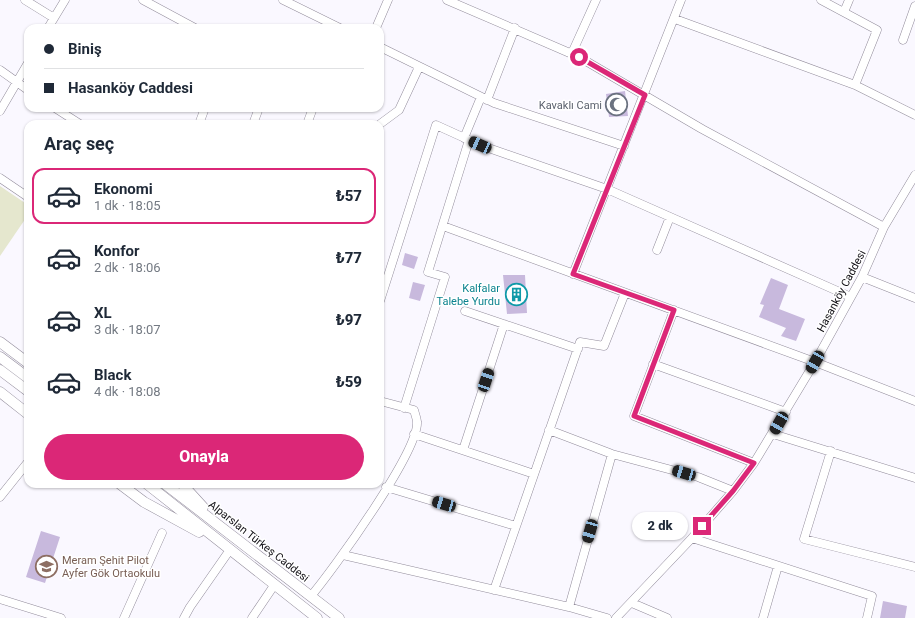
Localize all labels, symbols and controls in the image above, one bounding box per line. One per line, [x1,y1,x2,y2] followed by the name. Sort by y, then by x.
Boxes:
[68,40,102,58] text: Biniş
[570,48,588,66] route start
[68,79,193,97] text: Hasanköy Caddesi
[604,92,630,118] mosque icon: Kavaklı Cami
[539,99,602,112] place label: Kavaklı Cami
[44,133,114,154] text: Araç seç
[467,135,493,155] car
[46,178,82,214] icon: car
[94,180,153,198] text: Ekonomi
[336,187,362,205] text: ₺57
[94,198,161,213] text: 1 dk · 18:05
[46,240,82,276] icon: car
[94,242,140,260] text: Konfor
[814,248,869,334] street label: Hasanköy Caddesi
[336,249,362,267] text: ₺77
[94,260,161,275] text: 2 dk · 18:06
[503,281,529,307] building icon: Kalfalar Talebe Yurdu
[436,282,500,308] place label: Kalfalar Talebe Yurdu
[46,302,82,338] icon: car
[94,304,112,322] text: XL
[336,311,362,329] text: ₺97
[94,322,161,337] text: 3 dk · 18:07
[804,349,826,375] car
[46,364,82,400] icon: car
[94,366,131,384] text: Black
[477,367,495,393] car
[336,373,362,391] text: ₺59
[94,384,161,399] text: 4 dk · 18:08
[768,410,790,436] car
[44,434,364,480] button: Onayla
[671,464,697,482] car
[431,495,457,513] car
[206,498,312,585] street label: Alparslan Türkeş Caddesi
[632,512,688,540] callout: 2 dk
[693,517,711,535] route end
[581,518,599,544] car
[647,518,673,533] text: 2 dk
[33,553,59,579] school or university icon: Meram Şehit Pilot Ayfer Gök Ortaokulu
[62,554,160,580] place label: Meram Şehit Pilot Ayfer Gök Ortaokulu

